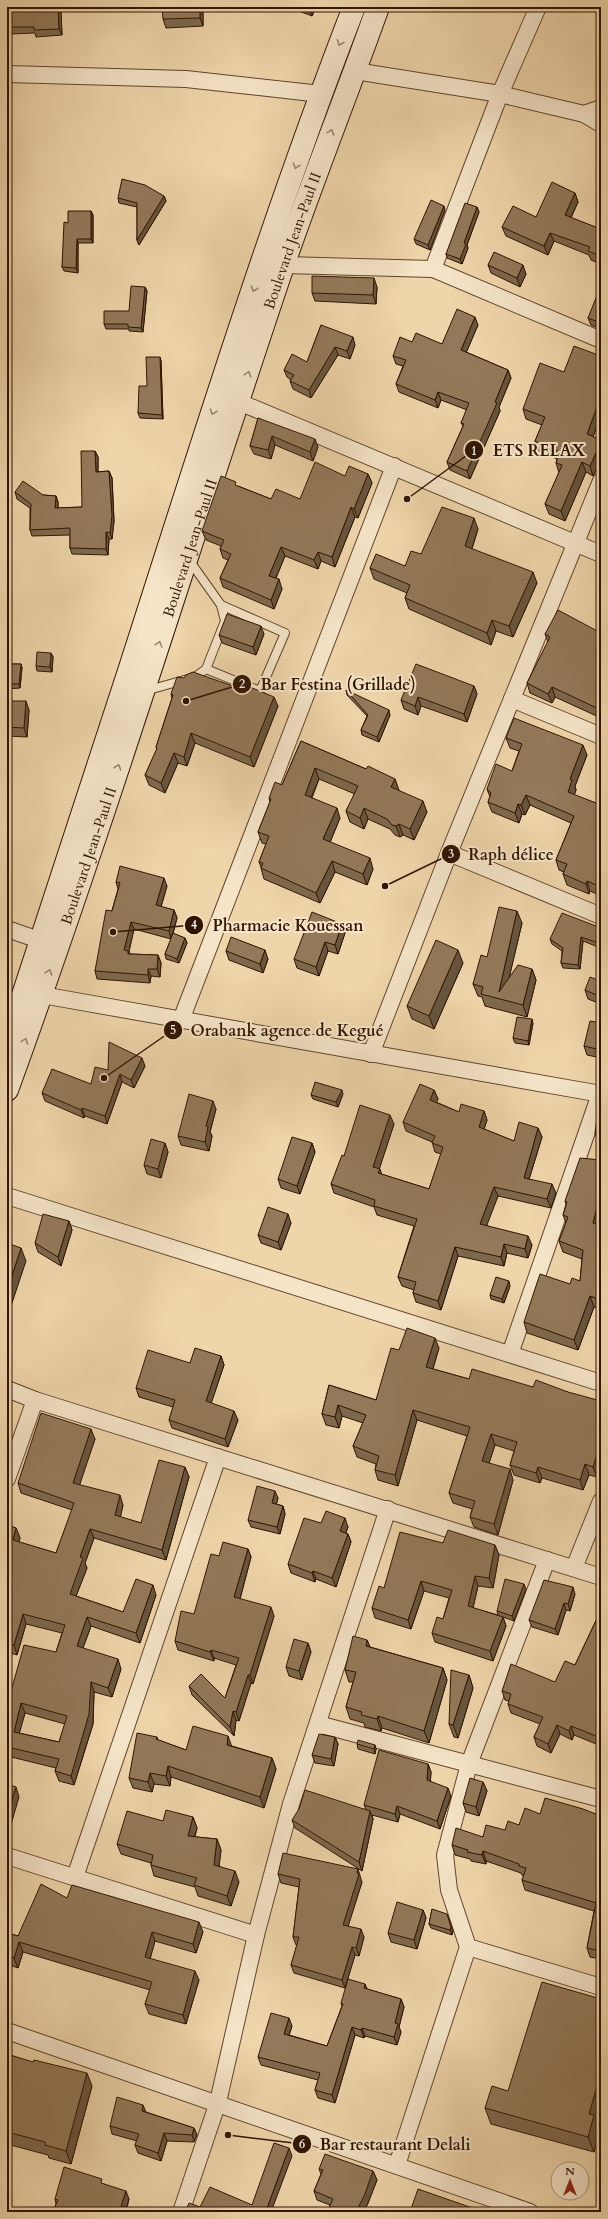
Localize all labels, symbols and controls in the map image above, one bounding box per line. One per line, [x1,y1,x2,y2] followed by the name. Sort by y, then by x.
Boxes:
[337,40,345,47] one-way arrow
[327,129,335,136] one-way arrow
[293,162,301,169] one-way arrow
[259,169,326,312] street label: Boulevard Jean-Paul II
[251,285,259,292] one-way arrow
[243,371,252,378] one-way arrow
[209,408,218,415] one-way arrow
[464,436,593,464] callout: ETS RELAX
[493,440,586,462] text: ETS RELAX
[471,443,477,459] text: 1
[158,476,222,620] street label: Boulevard Jean-Paul II
[154,640,163,647] one-way arrow
[232,670,423,698] callout: Bar Festina (Grillade)
[260,674,416,696] text: Bar Festina (Grillade)
[239,676,245,692] text: 2
[114,764,122,771] one-way arrow
[56,784,121,927] street label: Boulevard Jean-Paul II
[441,840,562,868] callout: Raph délice
[468,844,554,866] text: Raph délice
[448,846,454,862] text: 3
[184,911,371,939] callout: Pharmacie Kouessan
[213,915,364,937] text: Pharmacie Kouessan
[191,917,197,933] text: 4
[44,969,53,976] one-way arrow
[163,1016,392,1044] callout: Orabank agence de Kegué
[190,1020,384,1042] text: Orabank agence de Kegué
[170,1022,176,1038] text: 5
[20,1037,29,1044] one-way arrow
[292,2130,479,2158] callout: Bar restaurant Delali
[319,2134,471,2156] text: Bar restaurant Delali
[299,2136,305,2152] text: 6
[550,2161,590,2201] north arrow
[565,2164,575,2179] text: N

